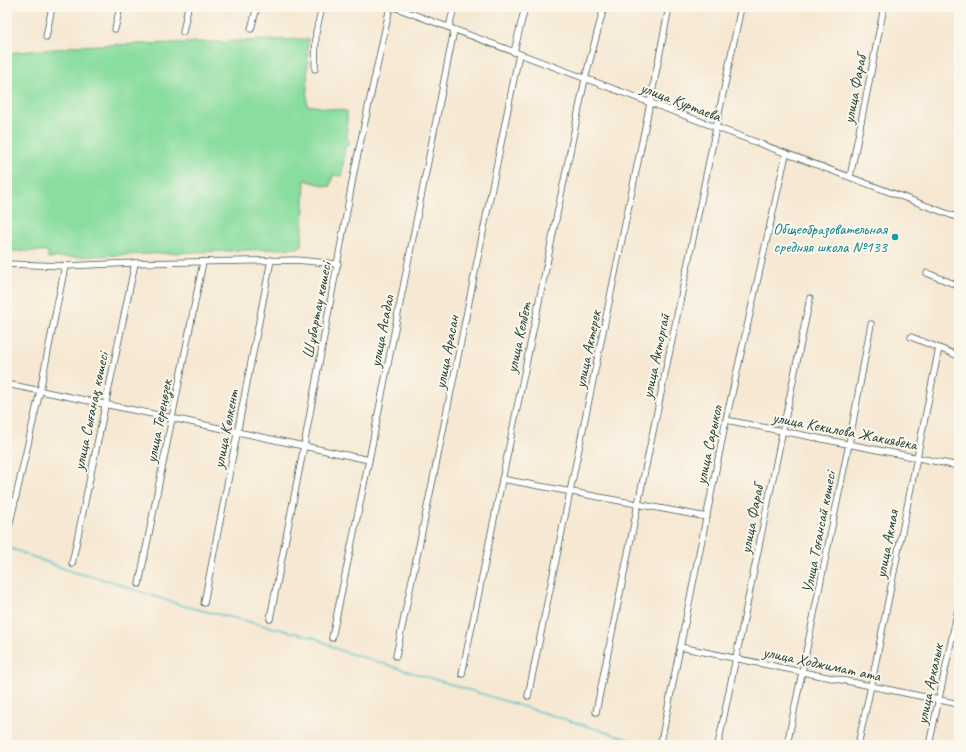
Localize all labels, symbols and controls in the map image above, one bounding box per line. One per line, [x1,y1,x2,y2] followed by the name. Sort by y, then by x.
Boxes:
[838,49,872,126] street label: улица Фараб
[637,77,725,127] street label: улица Куртаева
[773,219,889,257] place label: Общеобразовательная средняя школа №133
[890,232,900,242] marker: Общеобразовательная средняя школа №133
[298,258,336,360] street label: Шұбартау көшесі
[365,293,399,370] street label: улица Асадал
[501,299,537,376] street label: улица Келбет
[570,307,606,391] street label: улица Актерек
[637,311,675,401] street label: улица Акторгай
[430,312,464,392] street label: улица Арасан
[69,349,114,473] street label: улица Сығанақ көшесі
[141,377,177,465] street label: улица Тереңөзек
[208,387,244,471] street label: улица Көлкент
[691,403,727,487] street label: улица Сарыкол
[770,407,920,455] street label: улица Кекилова Жакиябека
[797,468,841,595] street label: Улица Тоғансай көшесі
[735,479,769,556] street label: улица Фараб
[870,508,904,581] street label: улица Акмая
[912,640,949,727] street label: улица Аркалык
[760,642,884,687] street label: улица Ходжимат ата

